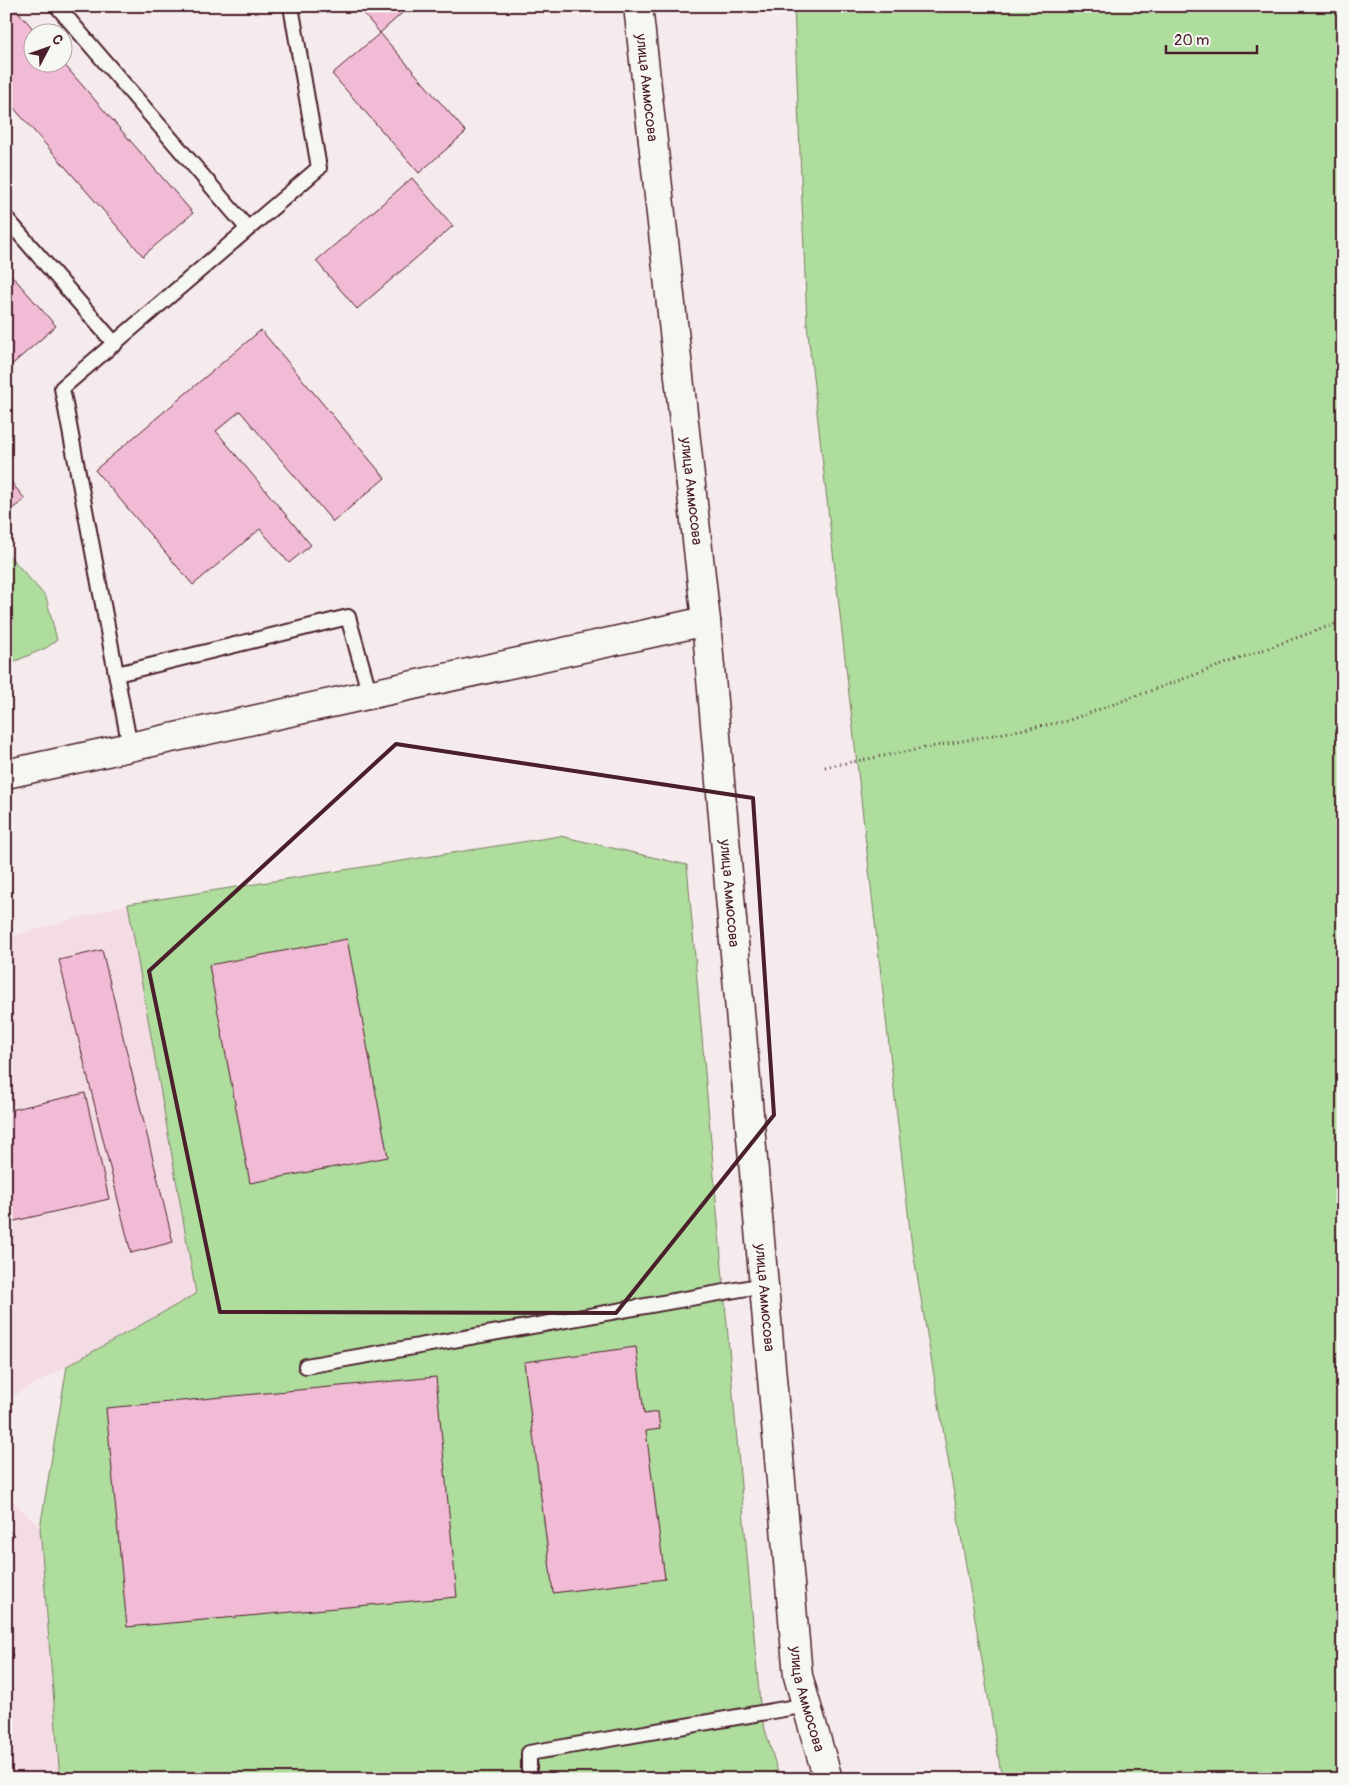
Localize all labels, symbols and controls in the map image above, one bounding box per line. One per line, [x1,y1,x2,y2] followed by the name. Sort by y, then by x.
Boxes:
[22,22,72,72] north arrow
[1166,22,1258,54] scale bar
[48,31,67,49] text: С
[1174,31,1209,50] text: 20 m
[632,32,662,142] street label: улица Аммосова
[676,435,707,546] street label: улица Аммосова
[715,837,744,948] street label: улица Аммосова
[751,1242,779,1352] street label: улица Аммосова
[786,1644,829,1754] street label: улица Аммосова

